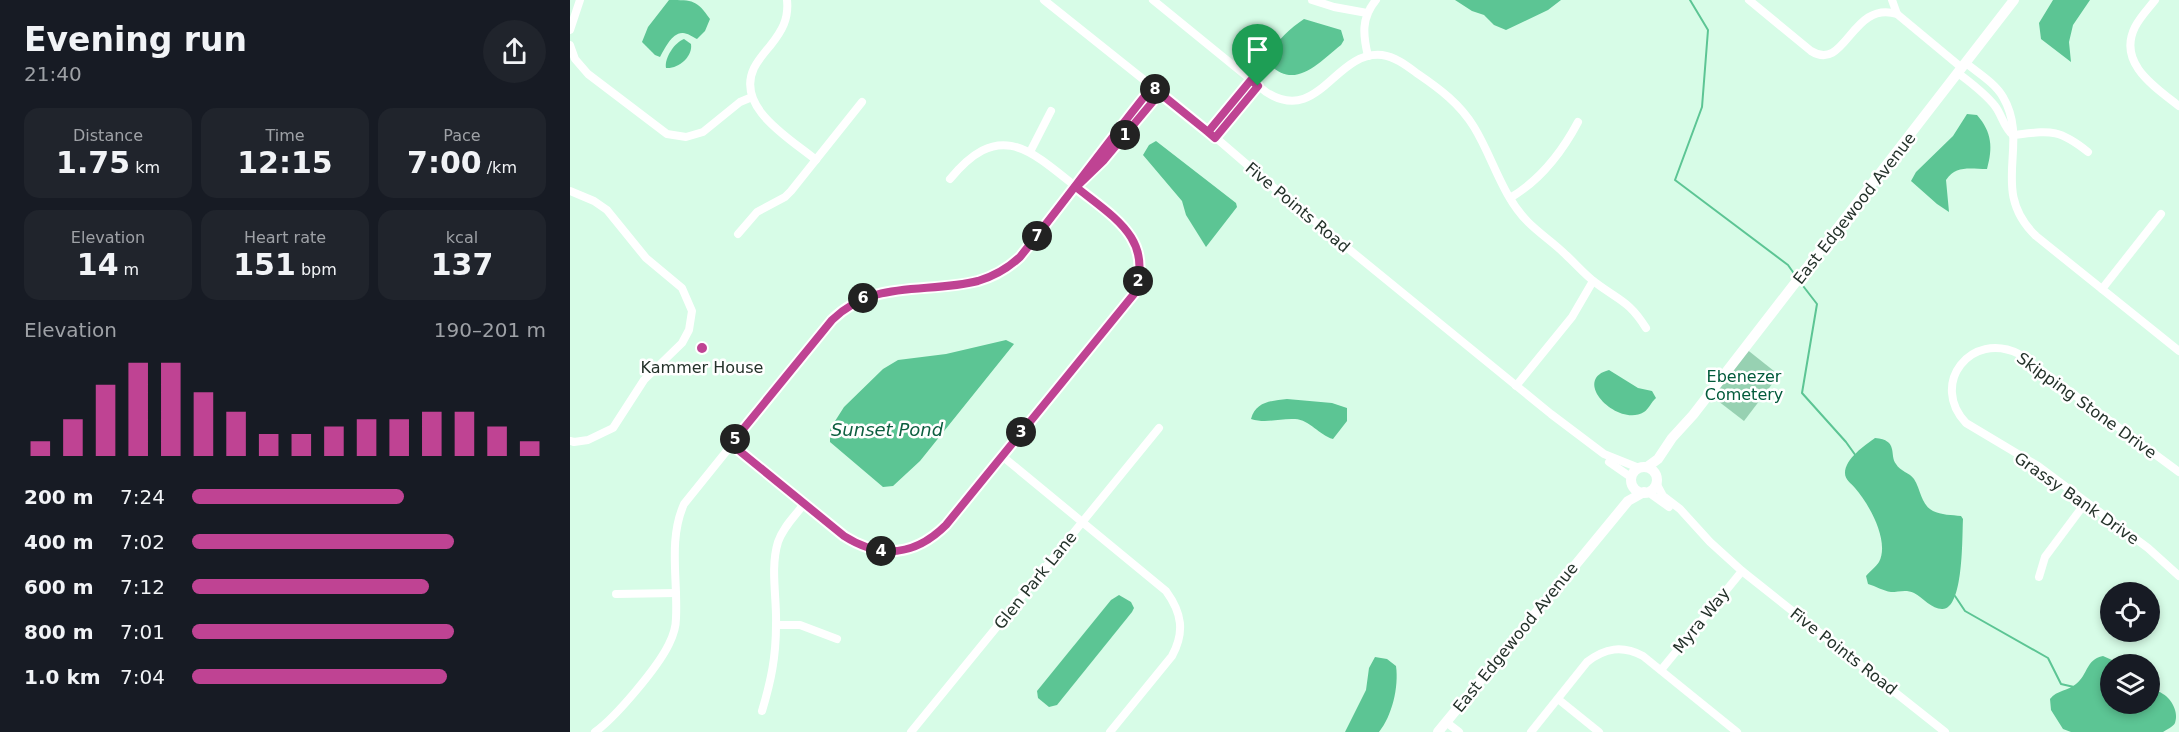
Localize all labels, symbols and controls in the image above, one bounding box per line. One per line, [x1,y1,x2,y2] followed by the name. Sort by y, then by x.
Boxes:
[24,20,247,59] text: Evening run
[483,20,546,83] button: share
[1232,24,1283,86] pin
[1241,33,1274,66] icon: arrive
[24,62,82,86] text: 21:40
[1140,74,1170,104] pin: 8
[1149,79,1161,98] text: 8
[1110,120,1140,150] pin: 1
[1119,125,1131,144] text: 1
[73,126,143,145] text: Distance
[265,126,305,145] text: Time
[443,126,481,145] text: Pace
[1789,129,1920,288] street label: East Edgewood Avenue
[56,145,130,180] text: 1.75
[237,145,333,180] text: 12:15
[407,145,482,180] text: 7:00
[130,158,160,177] text: km
[482,158,517,177] text: /km
[1242,158,1354,257] street label: Five Points Road
[1022,221,1052,251] pin: 7
[1031,226,1043,245] text: 7
[71,228,145,247] text: Elevation
[244,228,326,247] text: Heart rate
[446,228,478,247] text: kcal
[77,247,119,282] text: 14
[233,247,296,282] text: 151
[431,247,493,282] text: 137
[119,260,139,279] text: m
[296,260,337,279] text: bpm
[1123,266,1153,296] pin: 2
[1132,271,1144,290] text: 2
[848,283,878,313] pin: 6
[857,288,869,307] text: 6
[24,318,117,342] text: Elevation
[434,318,546,342] text: 190–201 m
[695,341,709,355] marker: Kammer House
[2013,348,2160,462] street label: Skipping Stone Drive
[641,358,763,377] place label: Kammer House
[1705,367,1783,404] park label: Ebenezer Cometery
[1006,417,1036,447] pin: 3
[831,419,944,440] water label: Sunset Pond
[1015,422,1027,441] text: 3
[720,424,750,454] pin: 5
[729,429,741,448] text: 5
[2011,448,2143,549] street label: Grassy Bank Drive
[24,485,94,509] text: 200 m
[120,485,165,509] text: 7:24
[990,528,1081,633] street label: Glen Park Lane
[24,530,94,554] text: 400 m
[120,530,165,554] text: 7:02
[866,536,896,566] pin: 4
[875,541,887,560] text: 4
[1449,559,1582,716] street label: East Edgewood Avenue
[24,575,94,599] text: 600 m
[120,575,165,599] text: 7:12
[2100,582,2160,714] map controls
[2100,582,2160,642] button: locate
[1669,584,1734,657] street label: Myra Way
[1787,604,1901,699] street label: Five Points Road
[24,620,94,644] text: 800 m
[120,620,165,644] text: 7:01
[2100,654,2160,714] button: layers
[24,665,101,689] text: 1.0 km
[120,665,165,689] text: 7:04

